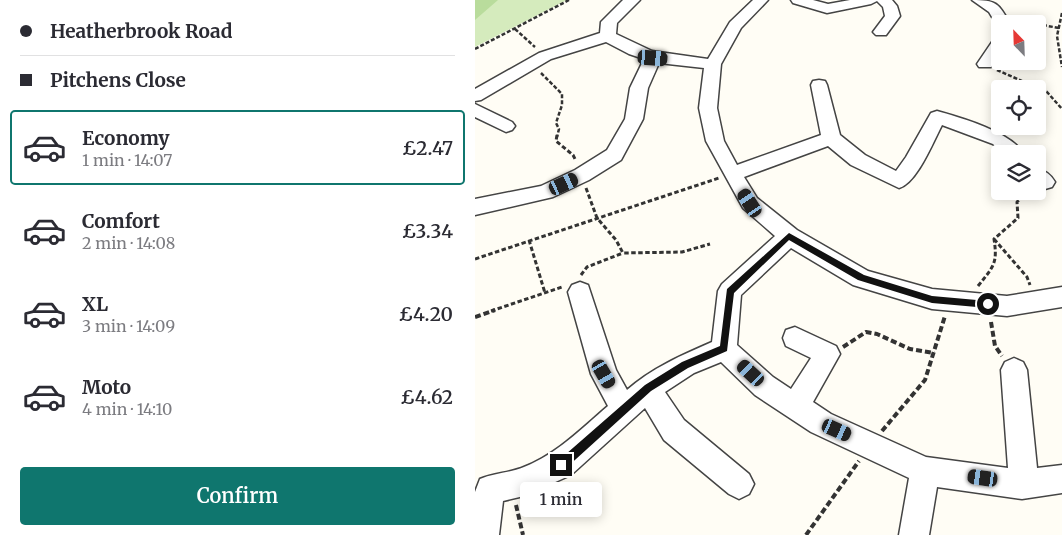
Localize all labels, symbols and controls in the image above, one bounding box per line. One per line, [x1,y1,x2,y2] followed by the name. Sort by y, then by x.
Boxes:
[991,15,1046,70] north arrow
[991,15,1046,200] map controls
[50,19,232,43] text: Heatherbrook Road
[637,49,668,67] car
[50,68,186,92] text: Pitchens Close
[991,80,1046,135] button: locate
[22,125,67,170] icon: car
[82,126,170,150] text: Economy
[402,136,453,160] text: £2.47
[991,145,1046,200] button: layers
[82,150,172,170] text: 1 min · 14:07
[547,171,580,197] car
[735,186,764,220] car
[22,208,67,253] icon: car
[82,209,160,233] text: Comfort
[402,219,453,243] text: £3.34
[82,233,175,253] text: 2 min · 14:08
[22,291,67,336] icon: car
[82,292,108,316] text: XL
[977,293,999,315] route start
[399,302,453,326] text: £4.20
[82,316,175,336] text: 3 min · 14:09
[590,357,617,391] car
[734,357,767,389] car
[22,374,67,419] icon: car
[82,375,131,399] text: Moto
[401,385,453,409] text: £4.62
[82,399,172,419] text: 4 min · 14:10
[820,417,853,443] car
[550,454,572,476] route end
[20,467,455,525] button: Confirm
[967,468,998,488] car
[520,482,602,518] callout: 1 min
[539,489,583,509] text: 1 min

